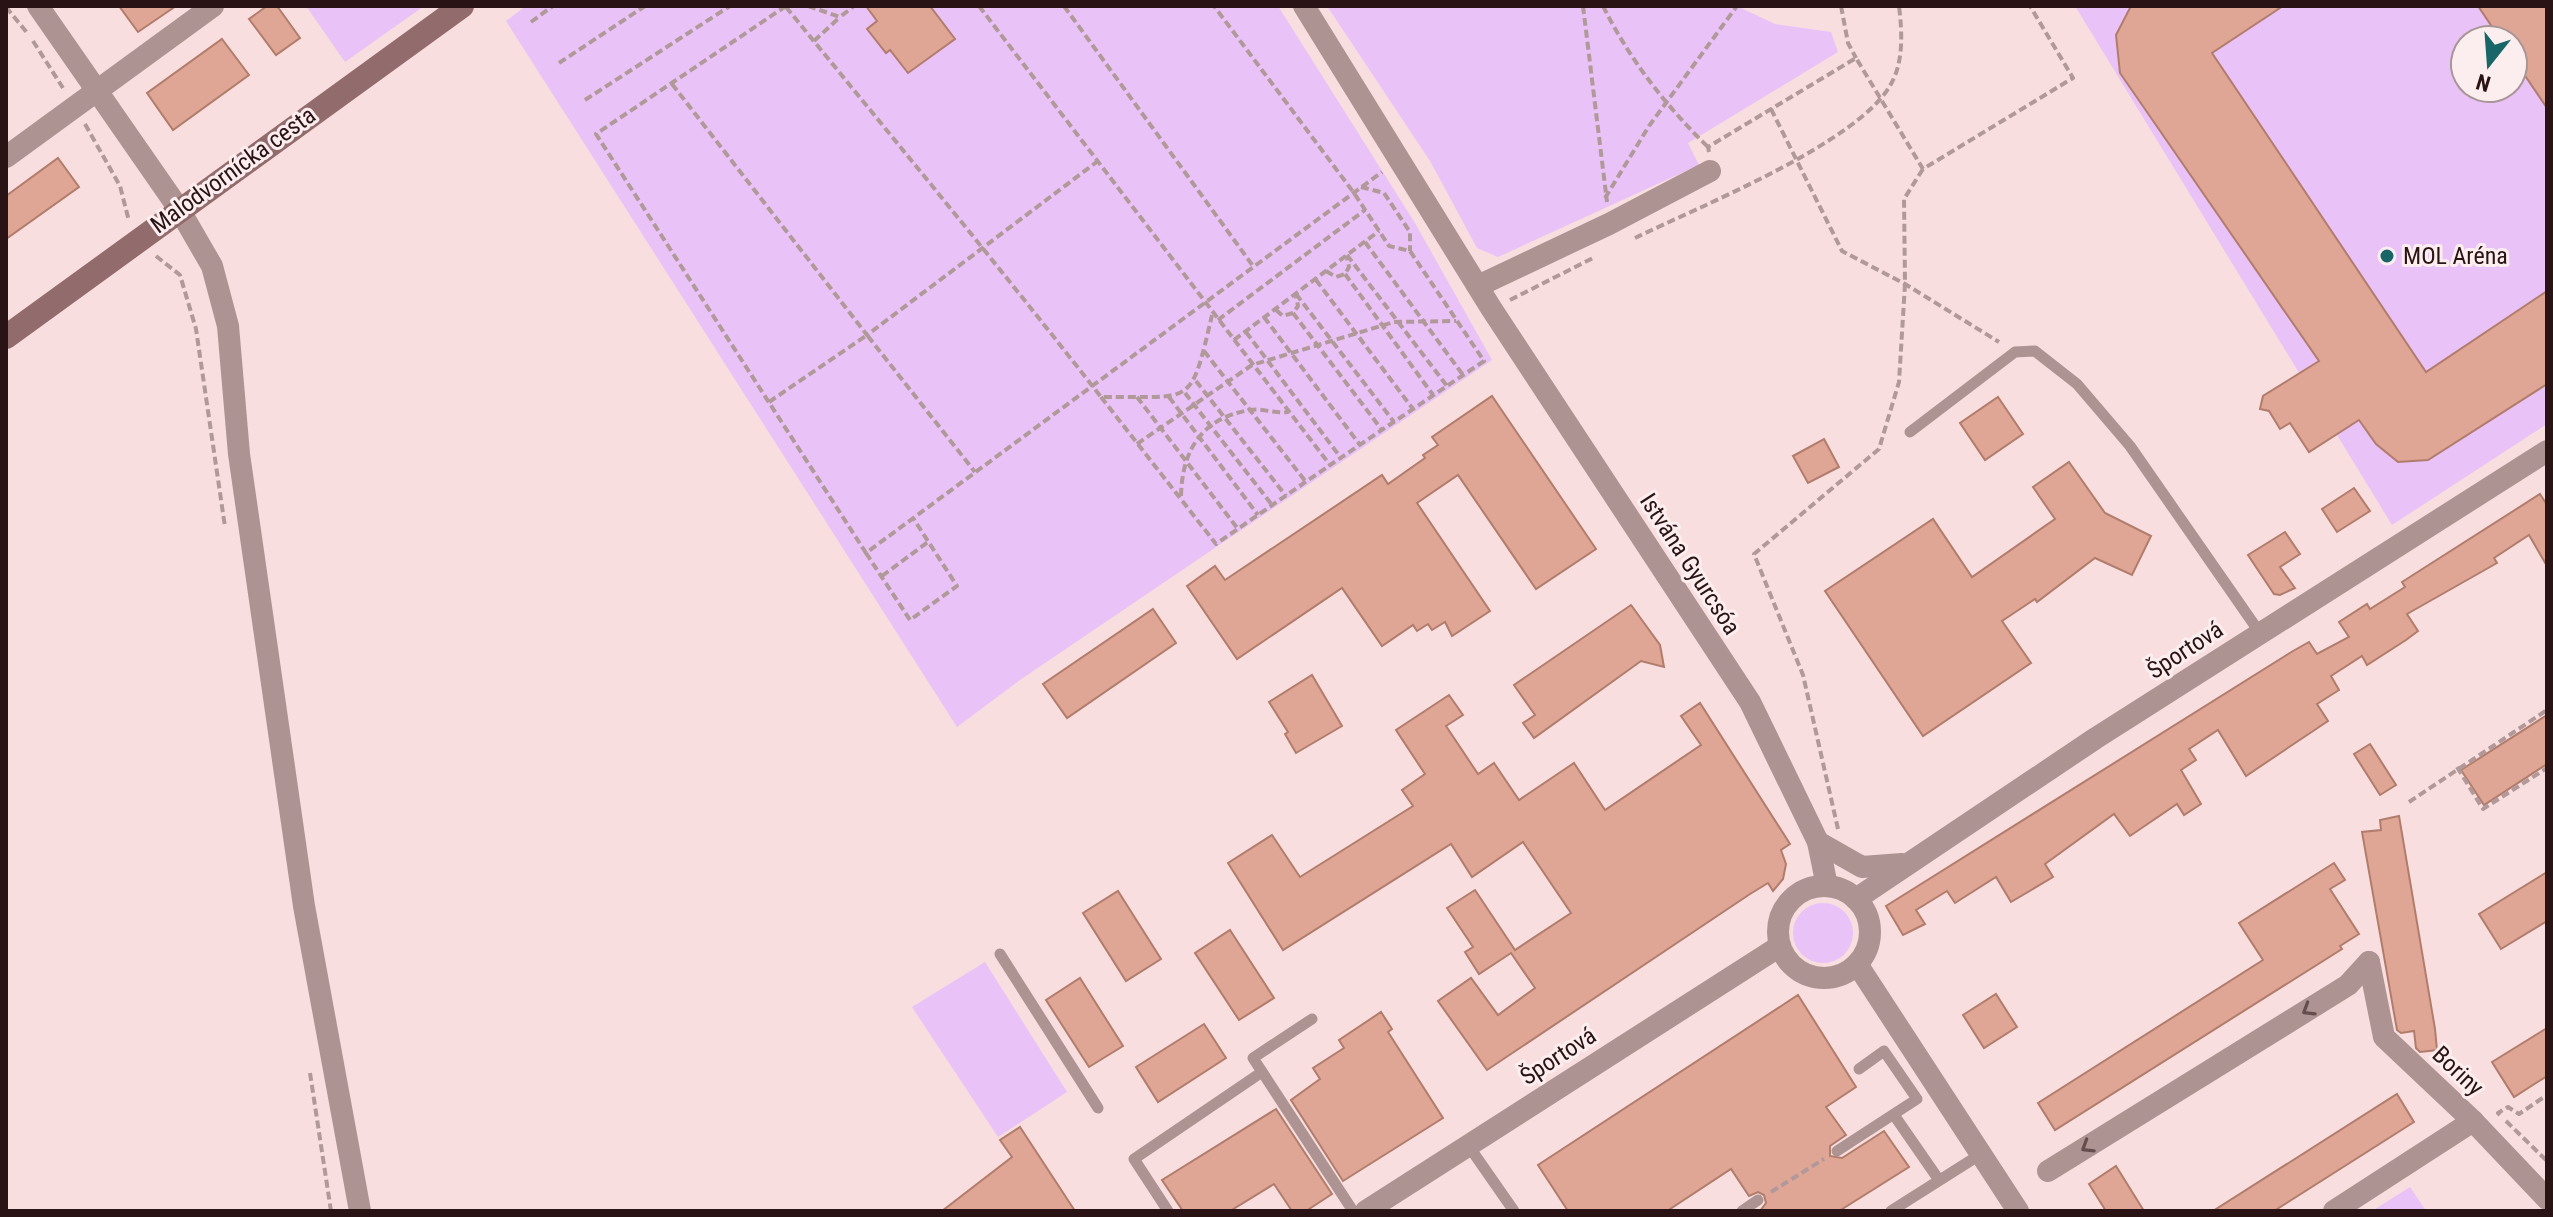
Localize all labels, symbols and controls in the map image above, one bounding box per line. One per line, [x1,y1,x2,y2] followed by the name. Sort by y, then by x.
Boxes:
[2449,24,2529,104] north arrow
[2473,69,2493,97] text: N
[145,101,321,239] street label: Malodvornícka cesta
[2403,242,2508,270] place label: MOL Aréna
[2378,247,2396,265] marker: MOL Aréna
[1634,488,1746,640] street label: Istvána Gyurcsóa
[2142,615,2228,685] street label: Športová
[2302,1000,2317,1015] one-way arrow
[1515,1021,1601,1091] street label: Športová
[2427,1040,2489,1102] street label: Boriny
[2081,1137,2096,1152] one-way arrow

